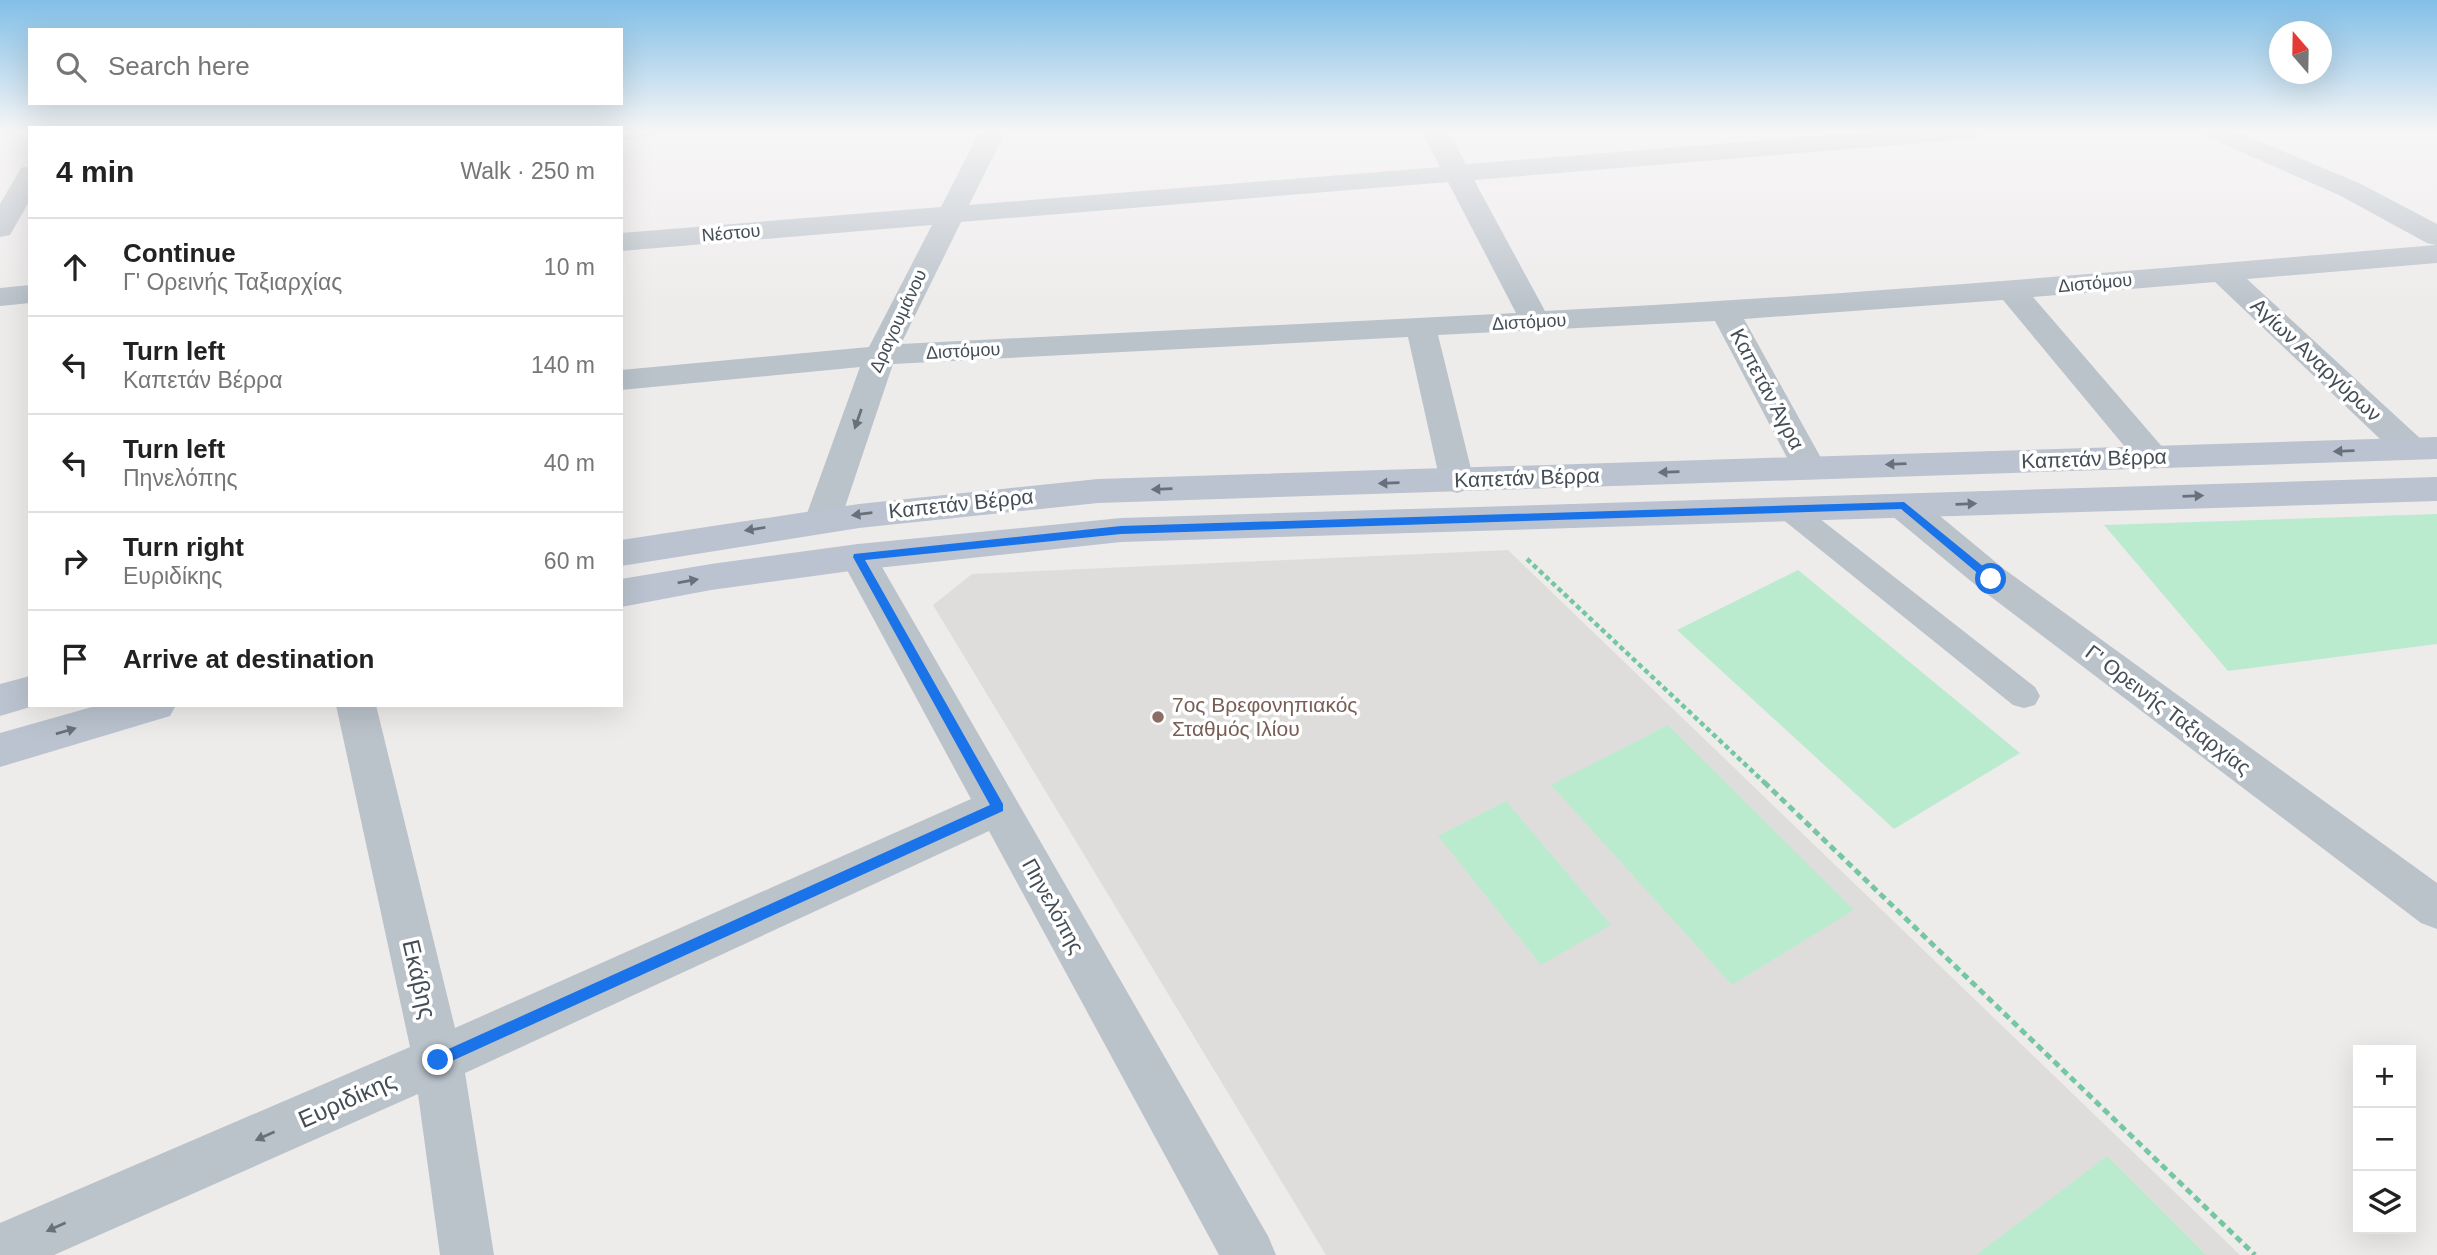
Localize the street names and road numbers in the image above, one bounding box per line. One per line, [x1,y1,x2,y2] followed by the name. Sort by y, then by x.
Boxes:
[701,220,761,246] street label: Νέστου
[865,266,931,376] street label: Δραγουμάνου
[2057,270,2133,296] street label: Διστόμου
[2247,293,2386,426] street label: Αγίων Αναργύρων
[1491,310,1567,334] street label: Διστόμου
[1726,325,1809,453] street label: Καπετάν Άγρα
[925,339,1001,363] street label: Διστόμου
[2021,444,2167,473] street label: Καπετάν Βέρρα
[1454,463,1600,492] street label: Καπετάν Βέρρα
[887,484,1035,523] street label: Καπετάν Βέρρα
[2081,640,2255,779] street label: Γ' Ορεινής Ταξιαρχίας
[1018,854,1089,957] street label: Πηνελόπης
[397,937,442,1021] street label: Εκάβης
[294,1066,400,1133] street label: Ευριδίκης

